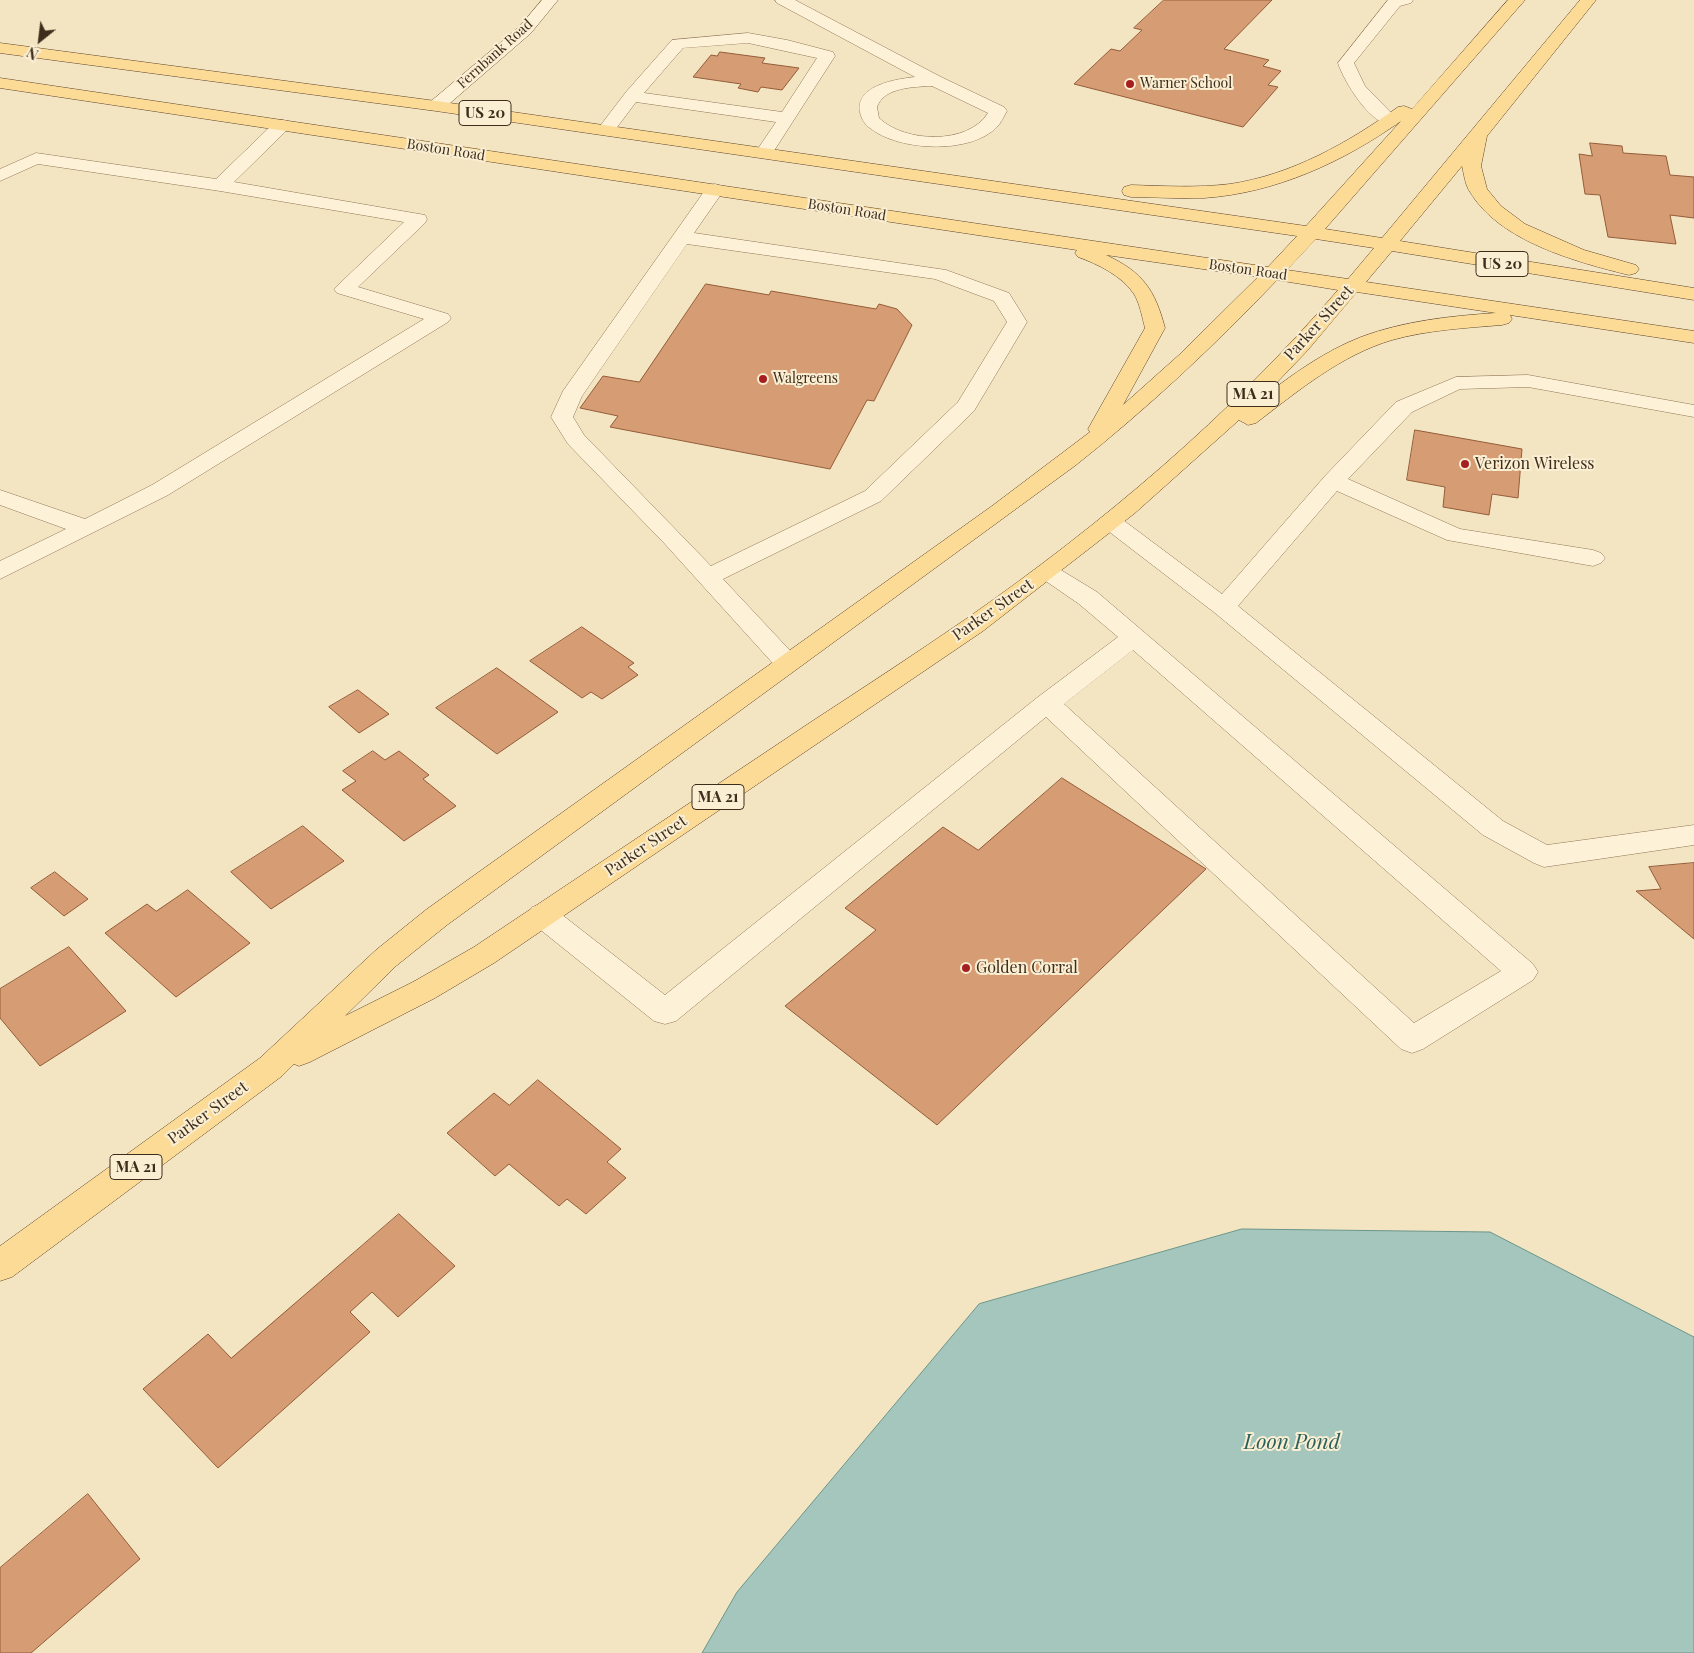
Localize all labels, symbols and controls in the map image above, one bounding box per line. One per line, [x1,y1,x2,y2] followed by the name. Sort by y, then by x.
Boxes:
[15,15,65,65] north arrow
[454,16,536,92] street label: Fernbank Road
[23,43,42,64] text: N
[1140,76,1232,92] place label: Warner School
[1124,78,1136,90] marker: Warner School
[459,100,511,126] road number: US 20
[406,136,486,164] street label: Boston Road
[807,196,887,224] street label: Boston Road
[1476,252,1528,276] road number: US 20
[1208,256,1288,284] street label: Boston Road
[1280,281,1358,365] street label: Parker Street
[773,371,838,387] place label: Walgreens
[757,373,769,385] marker: Walgreens
[1227,382,1279,406] road number: MA 21
[1475,454,1594,474] place label: Verizon Wireless
[1459,458,1471,470] marker: Verizon Wireless
[949,575,1037,645] street label: Parker Street
[692,784,744,810] road number: MA 21
[601,812,691,880] street label: Parker Street
[976,958,1078,978] place label: Golden Corral
[960,962,972,974] marker: Golden Corral
[164,1077,252,1149] street label: Parker Street
[110,1154,162,1180] road number: MA 21
[1244,1429,1340,1455] water label: Loon Pond

